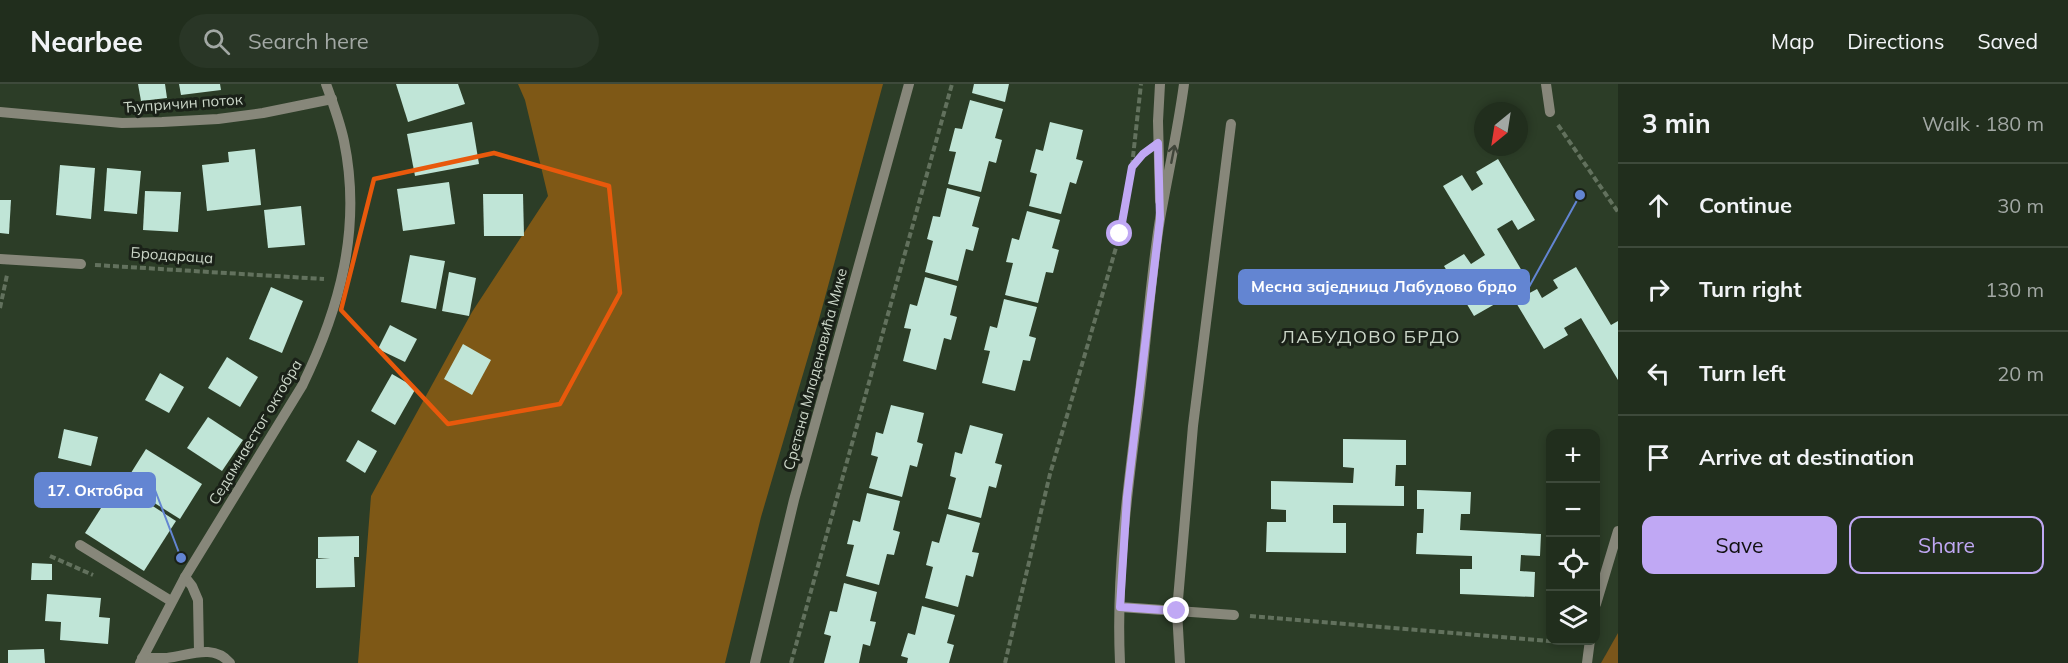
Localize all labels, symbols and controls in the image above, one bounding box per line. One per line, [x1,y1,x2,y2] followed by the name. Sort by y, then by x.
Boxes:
[179,14,599,68] search box
[30,24,143,59] text: Nearbee
[200,25,233,58] icon: search
[248,27,369,55] text: Search here
[1771,28,1814,54] text: Map
[1847,28,1944,54] text: Directions
[1977,28,2038,54] text: Saved
[123,89,244,117] street label: Ћупричин поток
[1474,102,1528,156] north arrow
[1642,107,1711,140] text: 3 min
[1922,111,2044,136] text: Walk · 180 m
[1168,144,1179,164] one-way arrow
[1642,189,1675,222] icon: ahead
[1699,191,1792,219] text: Continue
[1997,193,2044,218] text: 30 m
[1106,220,1132,246] route start
[130,243,214,267] street label: Бродараца
[779,266,851,472] street label: Сретена Младеновића Мике
[1239,270,1529,304] callout: Месна заједница Лабудово брдо
[1642,273,1675,306] icon: right
[1699,275,1802,303] text: Turn right
[1251,276,1517,296] text: Месна заједница Лабудово брдо
[1985,277,2044,302] text: 130 m
[1281,325,1461,348] district label: ЛАБУДОВО БРДО
[204,356,306,508] street label: Седамнаестог октобра
[1642,357,1675,390] icon: left
[1699,359,1786,387] text: Turn left
[1997,361,2044,386] text: 20 m
[1546,429,1600,645] map controls
[1546,429,1600,483] button: +
[1642,441,1675,474] icon: arrive
[1699,443,1914,471] text: Arrive at destination
[35,473,155,507] callout: 17. Октобра
[47,480,143,500] text: 17. Октобра
[1546,483,1600,537] button: −
[1642,516,1837,574] button: Save
[1849,516,2044,574] button: Share
[1546,537,1600,591] button: locate
[1546,591,1600,645] button: layers
[1163,597,1189,623] route end

